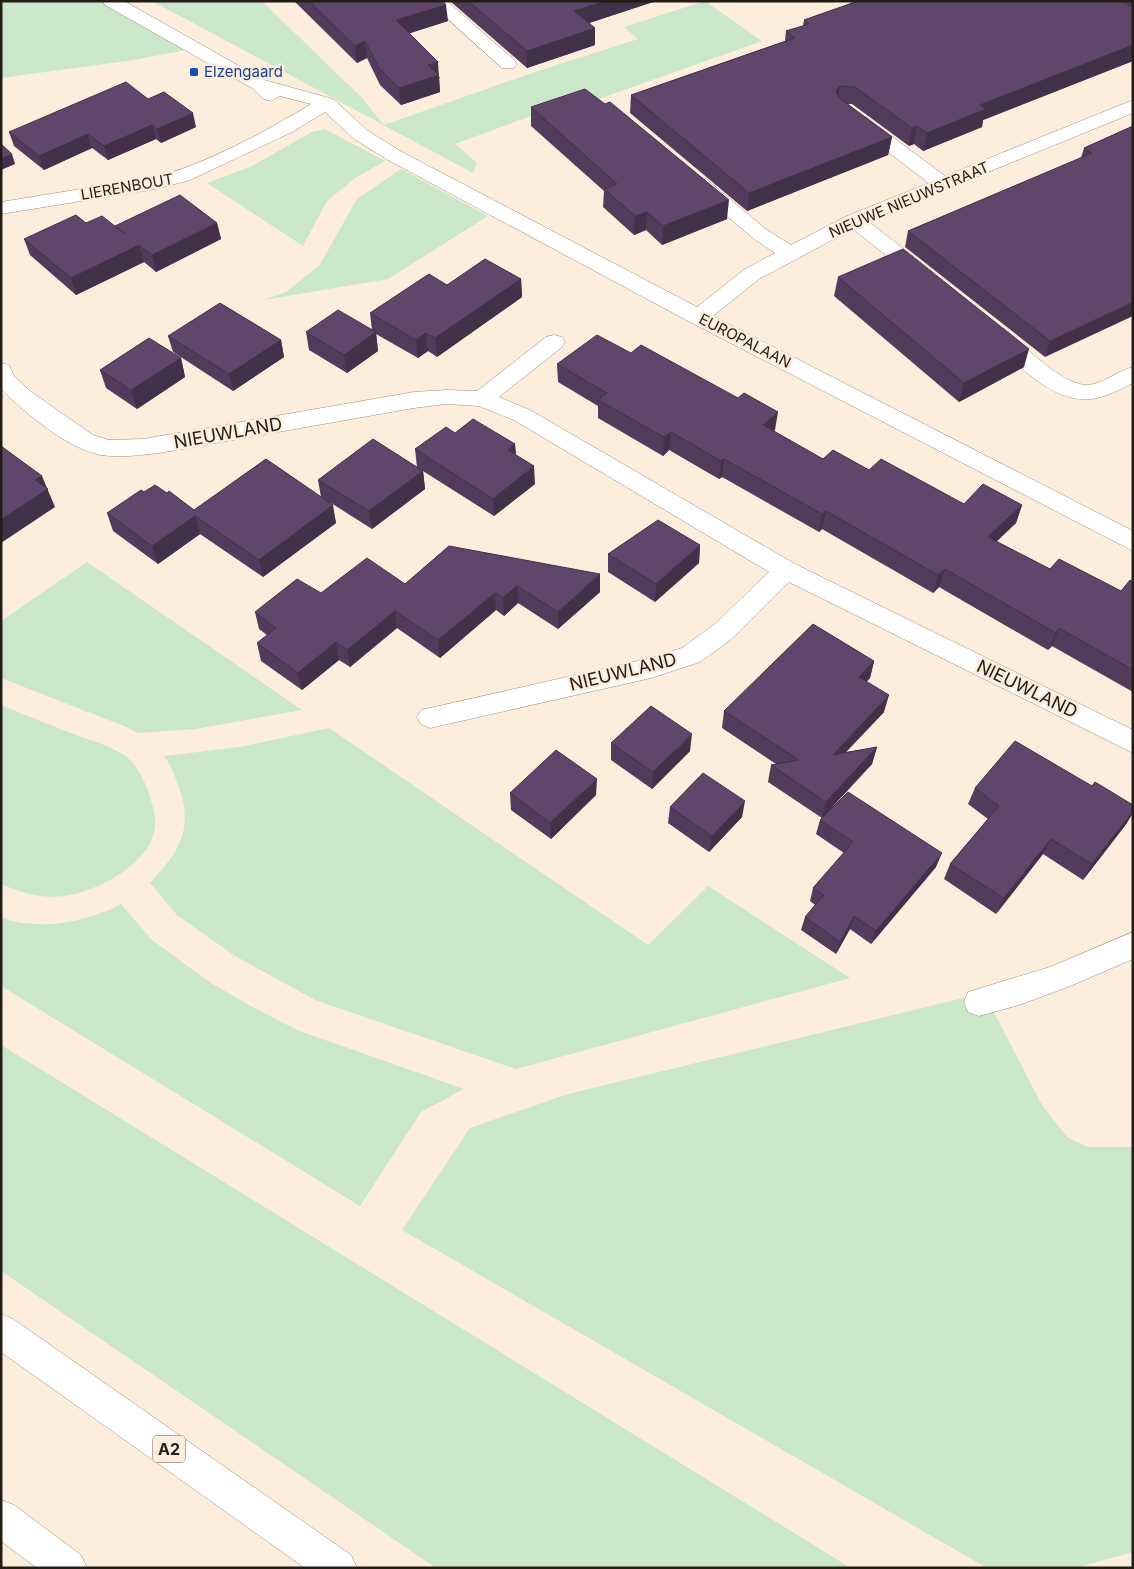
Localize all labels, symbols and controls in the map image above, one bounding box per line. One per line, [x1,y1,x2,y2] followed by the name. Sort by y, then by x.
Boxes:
[204,62,283,81] place label: Elzengaard
[188,66,200,78] marker: Elzengaard
[826,157,992,242] street label: NIEUWE NIEUWSTRAAT
[79,169,175,204] street label: LIERENBOUT
[696,309,794,372] street label: EUROPALAAN
[172,413,284,452] street label: NIEUWLAND
[567,648,679,695] street label: NIEUWLAND
[973,655,1081,722] street label: NIEUWLAND
[153,1436,185,1462] road number: A2

